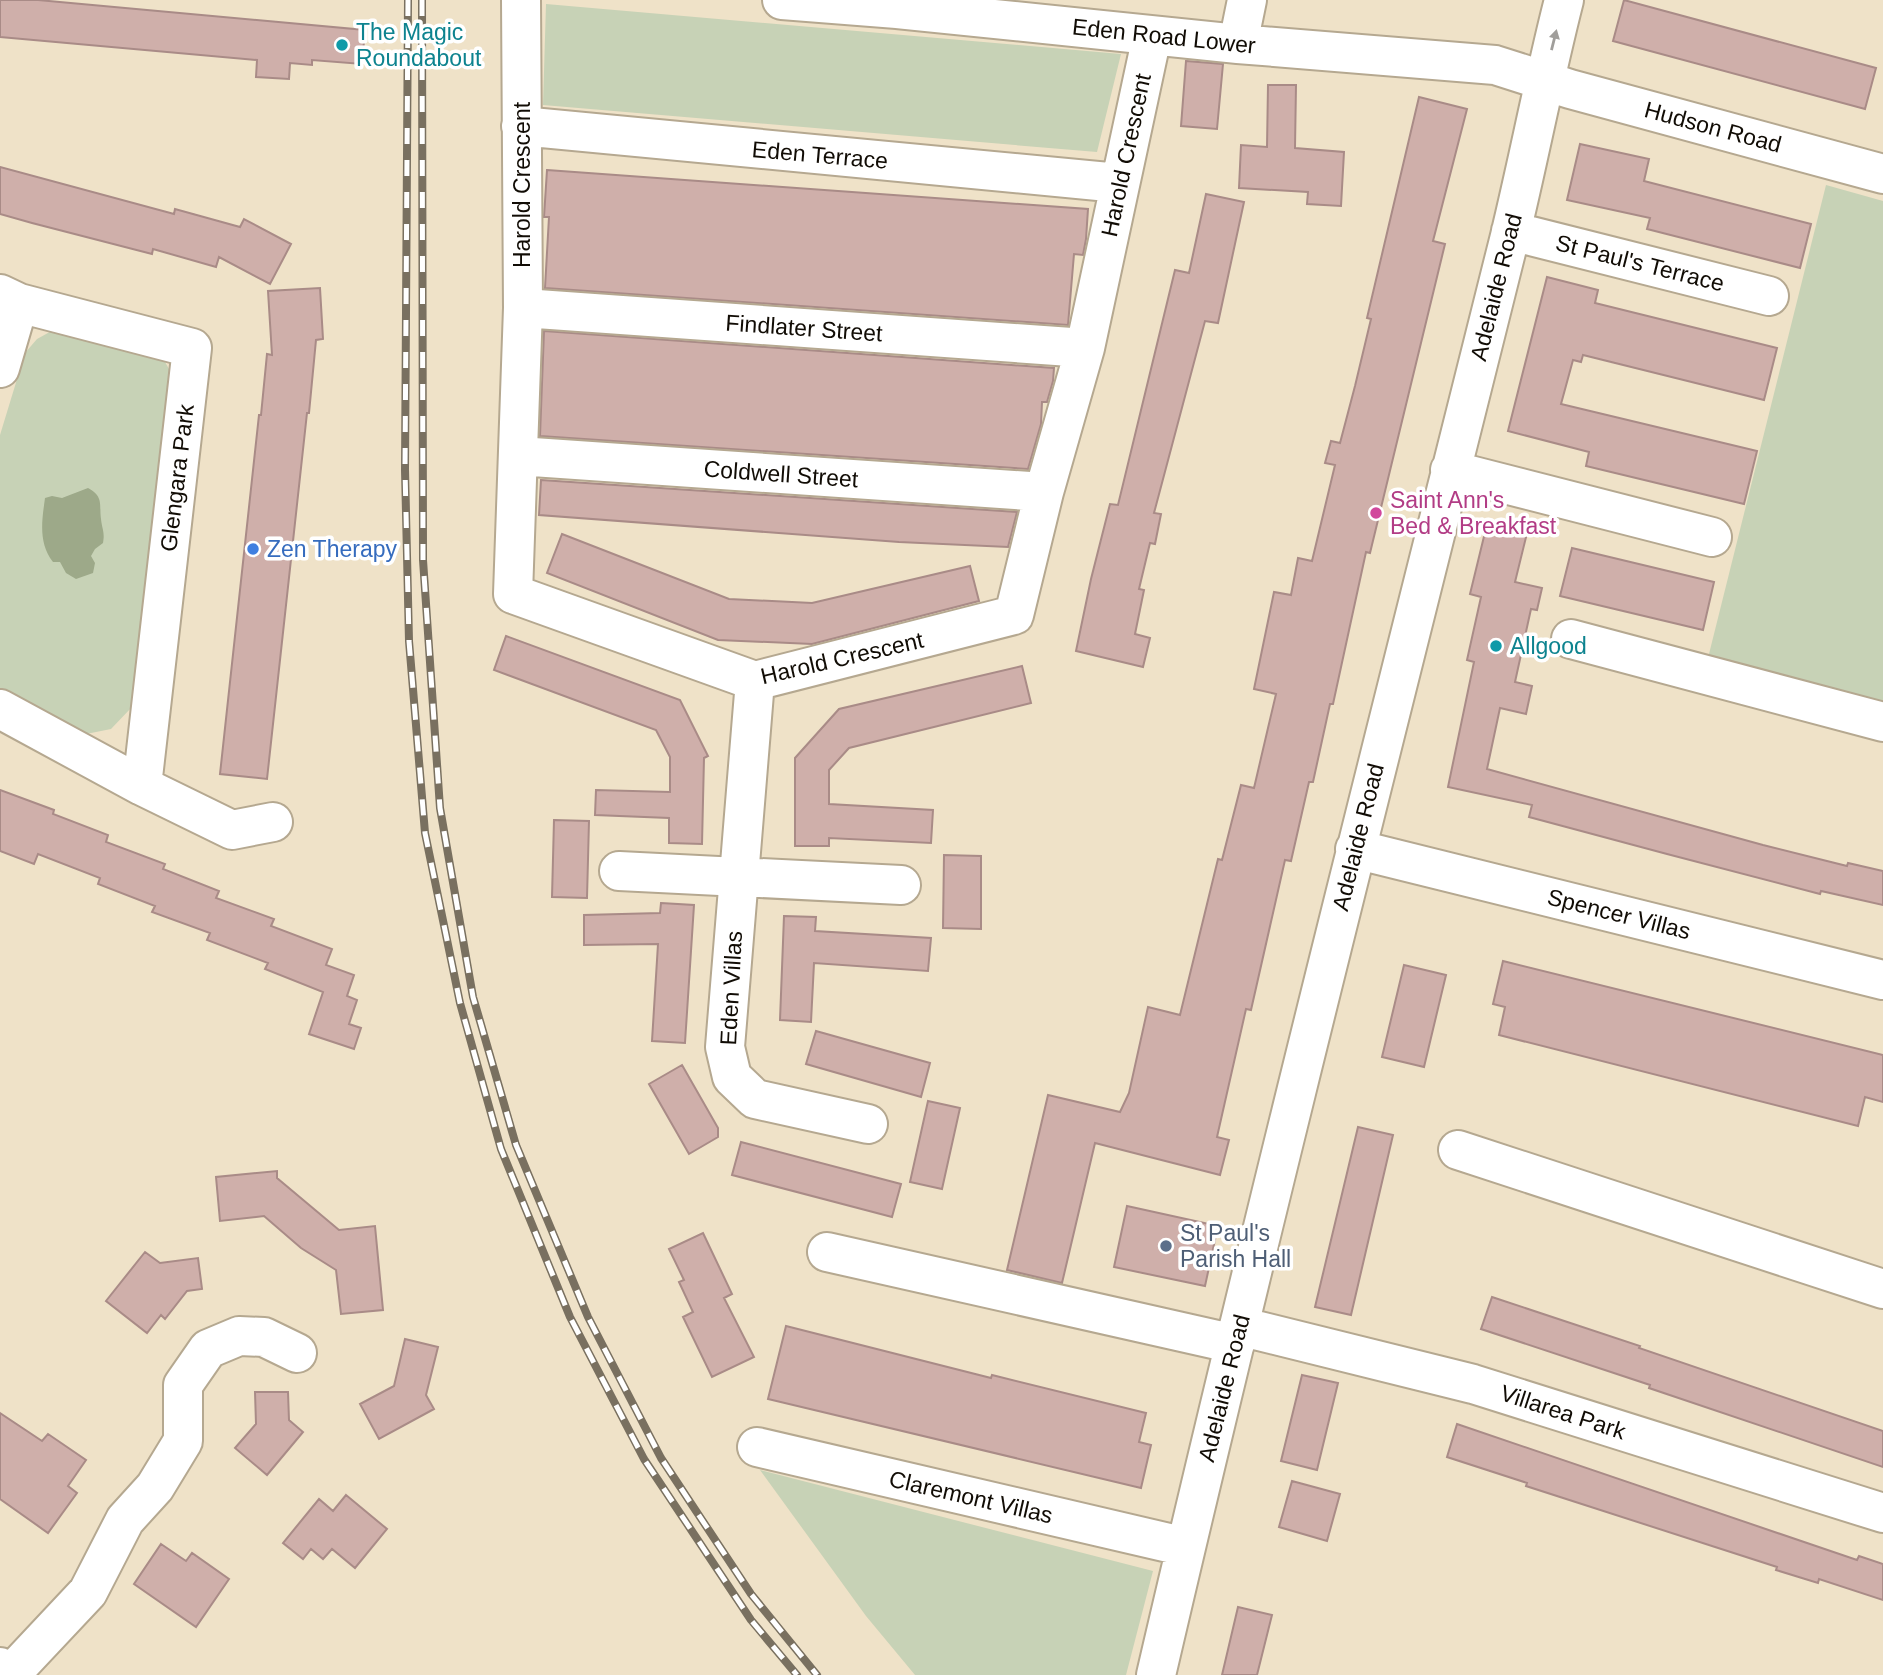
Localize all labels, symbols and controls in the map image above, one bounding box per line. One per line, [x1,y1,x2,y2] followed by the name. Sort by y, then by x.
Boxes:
[1071,13,1257,59] street label: Eden Road Lower
[356,19,482,71] place label: The Magic Roundabout
[1549,29,1560,51] one-way arrow
[334,37,350,53] marker: The Magic Roundabout
[1096,70,1156,239] street label: Harold Crescent
[1642,96,1784,158] street label: Hudson Road
[509,101,535,268] street label: Harold Crescent
[751,136,889,174] street label: Eden Terrace
[1465,211,1527,363] street label: Adelaide Road
[1553,229,1727,297] street label: St Paul's Terrace
[725,310,884,346] street label: Findlater Street
[155,402,199,553] street label: Glengara Park
[703,456,860,492] street label: Coldwell Street
[1390,487,1557,539] place label: Saint Ann's Bed & Breakfast
[1368,505,1384,521] marker: Saint Ann's Bed & Breakfast
[267,536,397,562] place label: Zen Therapy
[245,541,261,557] marker: Zen Therapy
[758,627,926,689] street label: Harold Crescent
[1510,633,1587,659] place label: Allgood
[1488,638,1504,654] marker: Allgood
[1327,761,1389,913] street label: Adelaide Road
[1545,884,1693,944] street label: Spencer Villas
[715,930,747,1046] street label: Eden Villas
[1180,1220,1291,1272] place label: St Paul's Parish Hall
[1158,1238,1174,1254] marker: St Paul's Parish Hall
[1193,1312,1255,1464] street label: Adelaide Road
[1497,1380,1629,1445] street label: Villarea Park
[887,1466,1055,1528] street label: Claremont Villas

